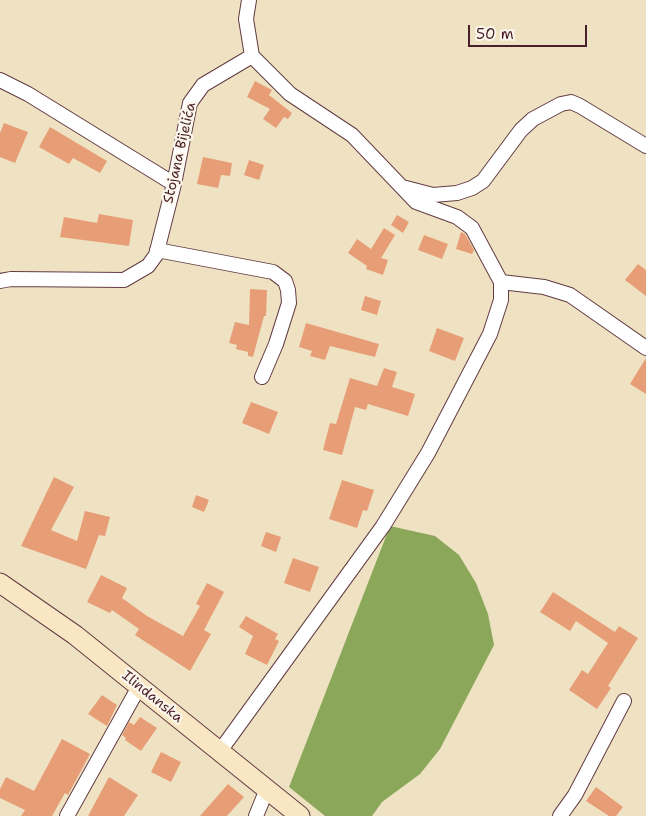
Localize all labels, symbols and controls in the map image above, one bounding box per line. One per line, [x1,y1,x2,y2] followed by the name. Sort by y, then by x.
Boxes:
[471,15,590,47] scale bar
[476,24,514,44] text: 50 m
[160,101,200,205] street label: Stojana Bijelića
[118,667,186,727] street label: Ilindanska

